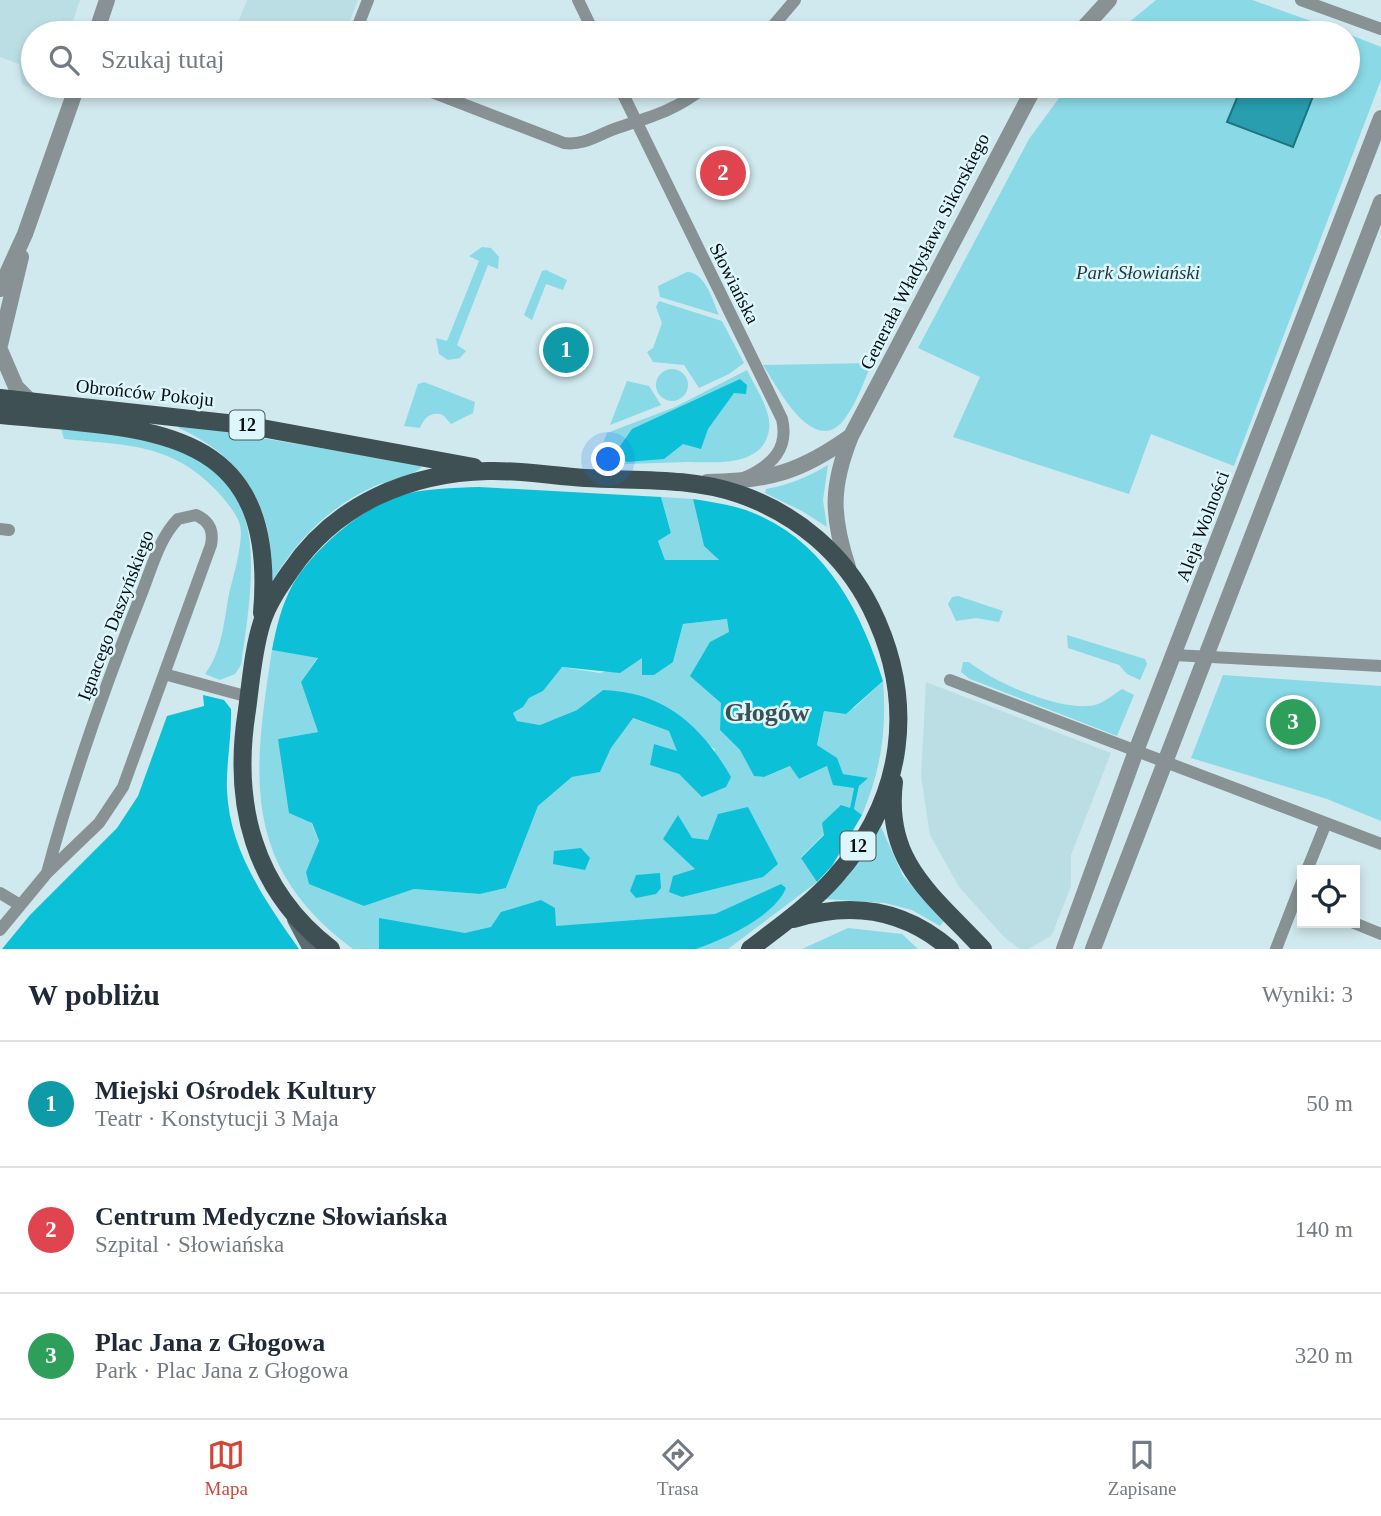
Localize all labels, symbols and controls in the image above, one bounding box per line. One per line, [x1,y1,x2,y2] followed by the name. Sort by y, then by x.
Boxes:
[21,21,1360,98] search box
[45,41,83,79] icon: search
[101,45,224,74] text: Szukaj tutaj
[856,130,993,373] street label: Generała Władysława Sikorskiego
[700,147,746,199] pin: 2
[705,239,764,328] street label: Słowiańska
[1075,262,1200,283] park label: Park Słowiański
[543,324,589,376] pin: 1
[75,375,216,410] street label: Obrońców Pokoju
[230,410,264,440] road number: 12
[591,442,625,476] your location
[1172,468,1233,584] street label: Aleja Wolności
[73,527,158,703] street label: Ignacego Daszyńskiego
[1270,696,1316,748] pin: 3
[724,698,810,727] district label: Głogów
[840,832,876,860] road number: 12
[1297,865,1360,928] map controls
[1297,865,1360,928] button: locate
[28,978,160,1011] text: W pobliżu
[1262,982,1353,1007] text: Wyniki: 3
[95,1076,376,1105] text: Miejski Ośrodek Kultury
[45,1091,57,1116] text: 1
[1306,1091,1353,1116] text: 50 m
[95,1106,339,1131] text: Teatr · Konstytucji 3 Maja
[95,1202,447,1231] text: Centrum Medyczne Słowiańska
[45,1217,57,1242] text: 2
[1295,1217,1353,1242] text: 140 m
[95,1232,284,1257] text: Szpital · Słowiańska
[95,1328,325,1357] text: Plac Jana z Głogowa
[45,1343,57,1368] text: 3
[1295,1343,1353,1368] text: 320 m
[95,1358,349,1383] text: Park · Plac Jana z Głogowa
[205,1436,248,1500] tab: Mapa
[657,1436,699,1500] tab: Trasa
[1108,1436,1176,1500] tab: Zapisane

